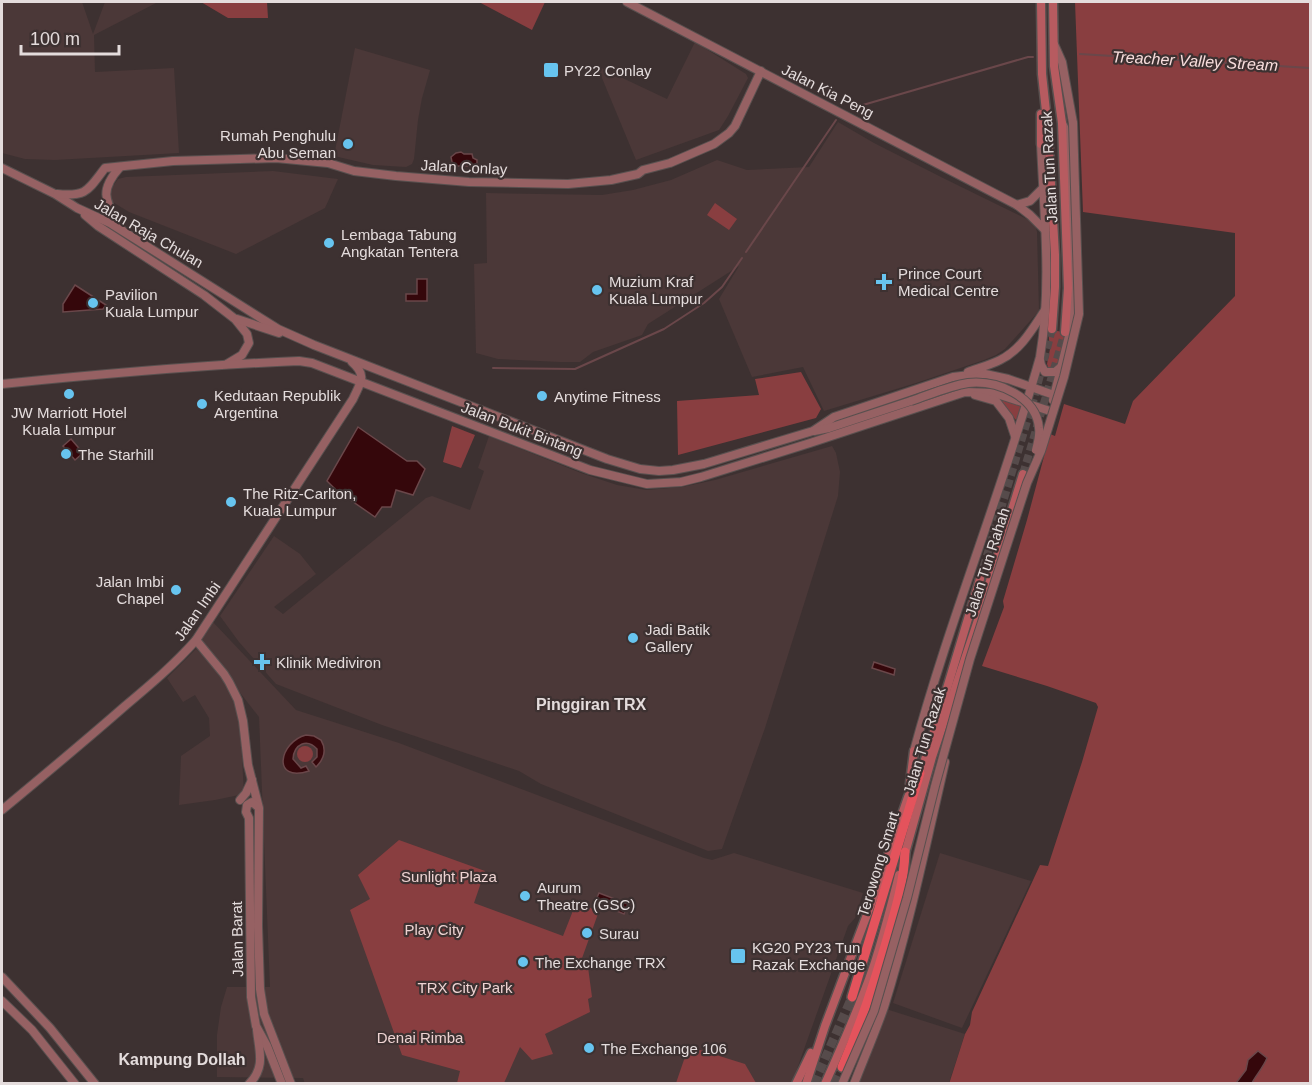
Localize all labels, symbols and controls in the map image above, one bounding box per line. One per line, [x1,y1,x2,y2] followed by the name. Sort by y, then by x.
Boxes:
[21,18,118,56] scale bar
[30,29,80,49] text: 100 m
[1112,48,1278,74] water label: Treacher Valley Stream
[542,61,560,79] marker: PY22 Conlay
[779,61,877,121] street label: Jalan Kia Peng
[564,62,652,79] place label: PY22 Conlay
[1038,110,1060,223] street label: Jalan Tun Razak
[220,127,336,161] place label: Rumah Penghulu Abu Seman
[341,137,355,151] marker: Rumah Penghulu Abu Seman
[420,156,508,178] street label: Jalan Conlay
[92,195,206,271] street label: Jalan Raja Chulan
[341,226,459,260] place label: Lembaga Tabung Angkatan Tentera
[322,236,336,250] marker: Lembaga Tabung Angkatan Tentera
[898,265,999,299] place label: Prince Court Medical Centre
[609,273,702,307] place label: Muzium Kraf Kuala Lumpur
[875,273,893,291] marker: Prince Court Medical Centre
[590,283,604,297] marker: Muzium Kraf Kuala Lumpur
[105,286,198,320] place label: Pavilion Kuala Lumpur
[86,296,100,310] marker: Pavilion Kuala Lumpur
[62,387,76,401] marker: JW Marriott Hotel Kuala Lumpur
[214,387,341,421] place label: Kedutaan Republik Argentina
[554,388,661,405] place label: Anytime Fitness
[535,389,549,403] marker: Anytime Fitness
[195,397,209,411] marker: Kedutaan Republik Argentina
[459,398,585,460] street label: Jalan Bukit Bintang
[11,404,127,438] place label: JW Marriott Hotel Kuala Lumpur
[78,446,154,463] place label: The Starhill
[59,447,73,461] marker: The Starhill
[243,485,356,519] place label: The Ritz-Carlton, Kuala Lumpur
[224,495,238,509] marker: The Ritz-Carlton, Kuala Lumpur
[961,505,1013,619] street label: Jalan Tun Rahah
[96,573,164,607] place label: Jalan Imbi Chapel
[170,578,224,644] street label: Jalan Imbi
[169,583,183,597] marker: Jalan Imbi Chapel
[645,621,711,655] place label: Jadi Batik Gallery
[626,631,640,645] marker: Jadi Batik Gallery
[253,653,271,671] marker: Klinik Mediviron
[276,654,381,671] place label: Klinik Mediviron
[900,685,949,797] street label: Jalan Tun Razak
[536,696,646,713] district label: Pinggiran TRX
[854,809,902,919] street label: Terowong Smart
[401,868,498,885] park label: Sunlight Plaza
[537,879,635,913] place label: Aurum Theatre (GSC)
[518,889,532,903] marker: Aurum Theatre (GSC)
[228,900,246,977] street label: Jalan Barat
[404,921,464,938] park label: Play City
[599,925,639,942] place label: Surau
[580,926,594,940] marker: Surau
[752,939,865,973] place label: KG20 PY23 Tun Razak Exchange
[729,947,747,965] marker: KG20 PY23 Tun Razak Exchange
[535,954,666,971] place label: The Exchange TRX
[516,955,530,969] marker: The Exchange TRX
[417,979,513,996] park label: TRX City Park
[377,1029,464,1046] park label: Denai Rimba
[601,1040,727,1057] place label: The Exchange 106
[582,1041,596,1055] marker: The Exchange 106
[118,1051,246,1068] district label: Kampung Dollah

